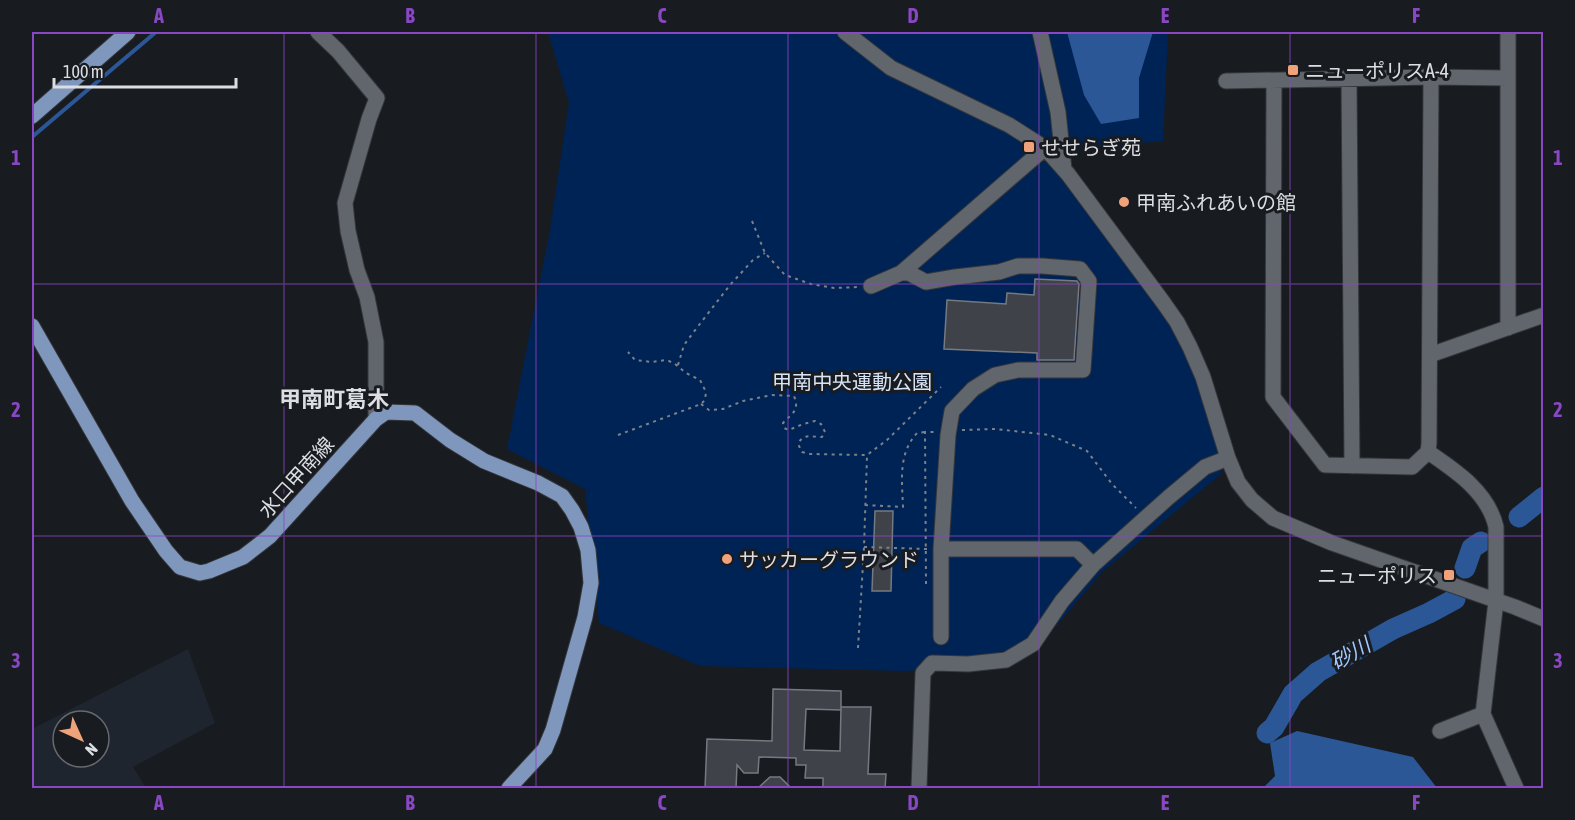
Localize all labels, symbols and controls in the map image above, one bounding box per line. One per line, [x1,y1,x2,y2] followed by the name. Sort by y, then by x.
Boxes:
[153,4,164,27] text: A
[405,4,415,27] text: B
[658,4,667,27] text: C
[907,4,919,27] text: D
[1161,4,1170,27] text: E
[1412,4,1420,27] text: F
[54,51,236,89] scale bar
[1305,59,1449,82] place label: ニューポリスA-4
[63,61,104,82] text: 100 m
[1286,63,1300,77] marker: ニューポリスA-4
[1041,136,1141,159] place label: せせらぎ苑
[1022,140,1036,154] marker: せせらぎ苑
[11,146,21,169] text: 1
[1553,146,1563,169] text: 1
[1136,191,1296,214] place label: 甲南ふれあいの館
[1117,195,1131,209] marker: 甲南ふれあいの館
[772,370,932,393] park label: 甲南中央運動公園
[279,386,389,412] district label: 甲南町葛木
[11,398,21,421] text: 2
[1553,398,1563,421] text: 2
[254,432,338,522] street label: 水口甲南線
[739,548,919,571] place label: サッカーグラウンド
[720,552,734,566] marker: サッカーグラウンド
[1317,564,1437,587] place label: ニューポリス
[1442,568,1456,582] marker: ニューポリス
[1326,631,1376,674] water label: 砂川
[11,649,21,672] text: 3
[1553,649,1563,672] text: 3
[51,709,111,769] north arrow
[82,740,101,759] text: N
[153,791,164,814] text: A
[405,791,415,814] text: B
[658,791,667,814] text: C
[907,791,919,814] text: D
[1161,791,1170,814] text: E
[1412,791,1420,814] text: F

